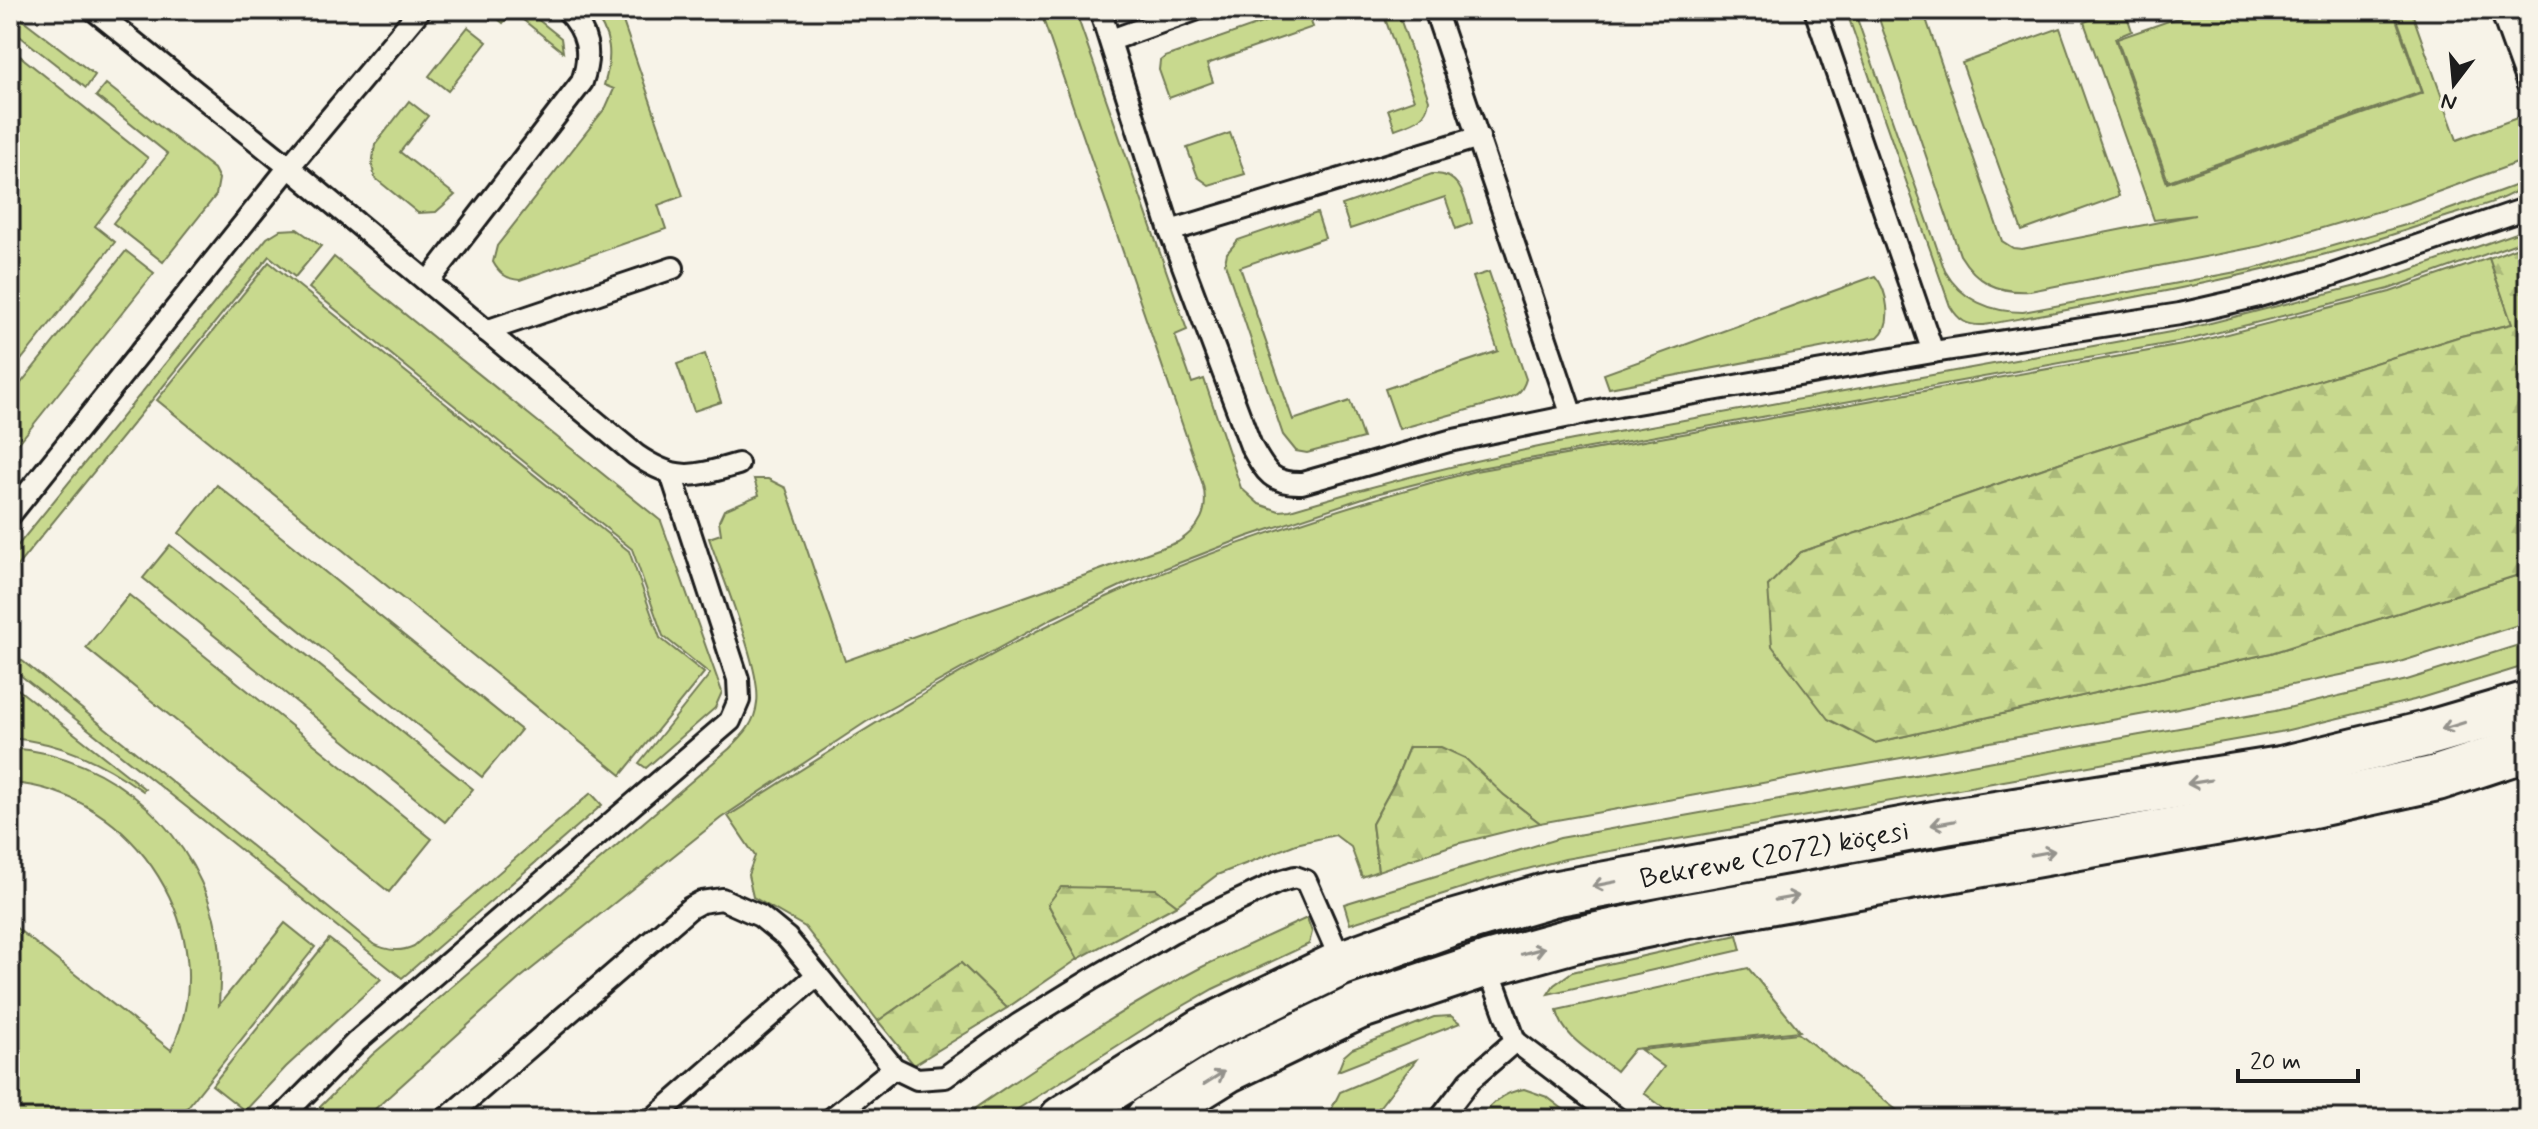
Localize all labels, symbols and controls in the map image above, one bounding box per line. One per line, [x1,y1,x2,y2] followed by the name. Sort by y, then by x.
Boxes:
[2414,44,2494,124] north arrow
[2438,86,2460,117] text: N
[2441,719,2467,734] one-way arrow
[2187,775,2213,790] one-way arrow
[1637,813,1912,899] street label: Bekrewe (2072) köçesi
[1931,816,1956,831] one-way arrow
[2030,845,2056,860] one-way arrow
[1592,878,1618,893] one-way arrow
[1774,890,1800,905] one-way arrow
[1519,943,1545,958] one-way arrow
[2238,1033,2358,1083] scale bar
[2250,1047,2301,1078] text: 20 m
[1202,1069,1225,1085] one-way arrow

